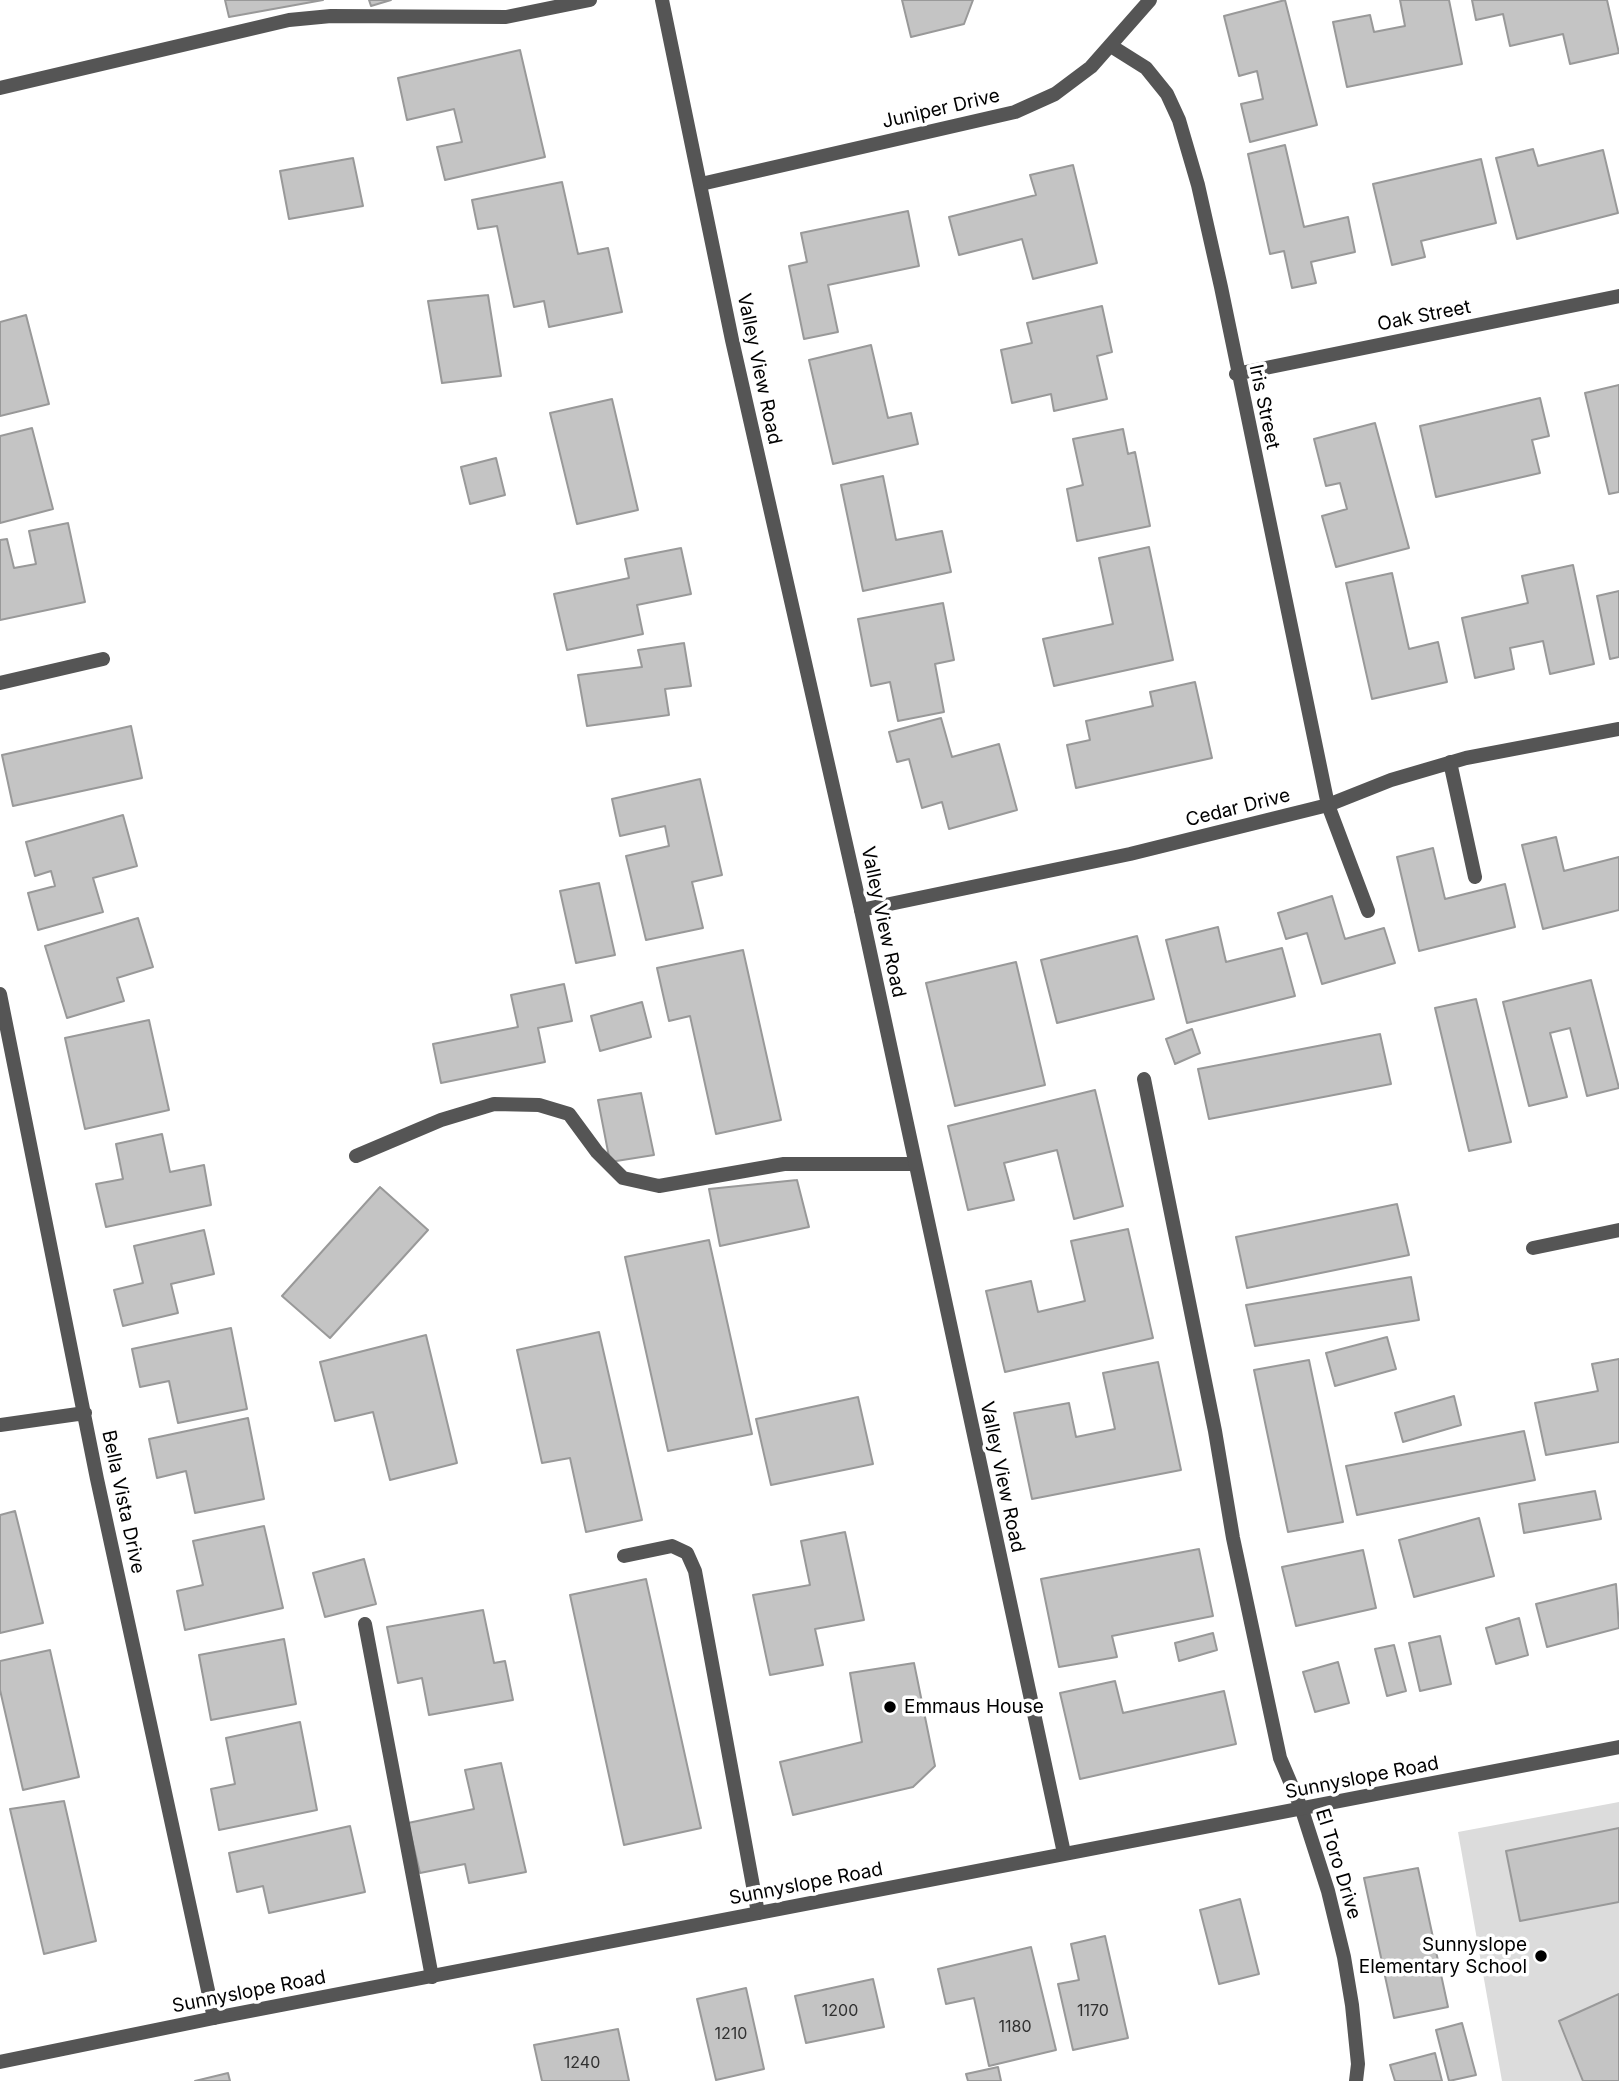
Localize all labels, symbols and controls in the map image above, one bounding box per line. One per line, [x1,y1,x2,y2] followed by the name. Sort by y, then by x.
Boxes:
[880,84,1002,134] street label: Juniper Drive
[732,291,786,447] street label: Valley View Road
[1375,296,1473,336] street label: Oak Street
[1244,363,1284,451] street label: Iris Street
[1183,784,1293,832] street label: Cedar Drive
[856,844,910,1000] street label: Valley View Road
[975,1399,1029,1555] street label: Valley View Road
[97,1428,149,1576] street label: Bella Vista Drive
[904,1696,1044,1718] place label: Emmaus House
[882,1699,898,1715] marker: Emmaus House
[1283,1752,1441,1804] street label: Sunnyslope Road
[1310,1806,1366,1922] street label: El Toro Drive
[727,1858,885,1910] street label: Sunnyslope Road
[1359,1934,1527,1978] place label: Sunnyslope Elementary School
[1533,1948,1549,1964] marker: Sunnyslope Elementary School
[170,1966,328,2018] street label: Sunnyslope Road
[822,2001,858,2021] house number: 1200
[1077,2001,1109,2021] house number: 1170
[998,2017,1032,2037] house number: 1180
[715,2024,747,2044] house number: 1210
[564,2053,600,2073] house number: 1240

